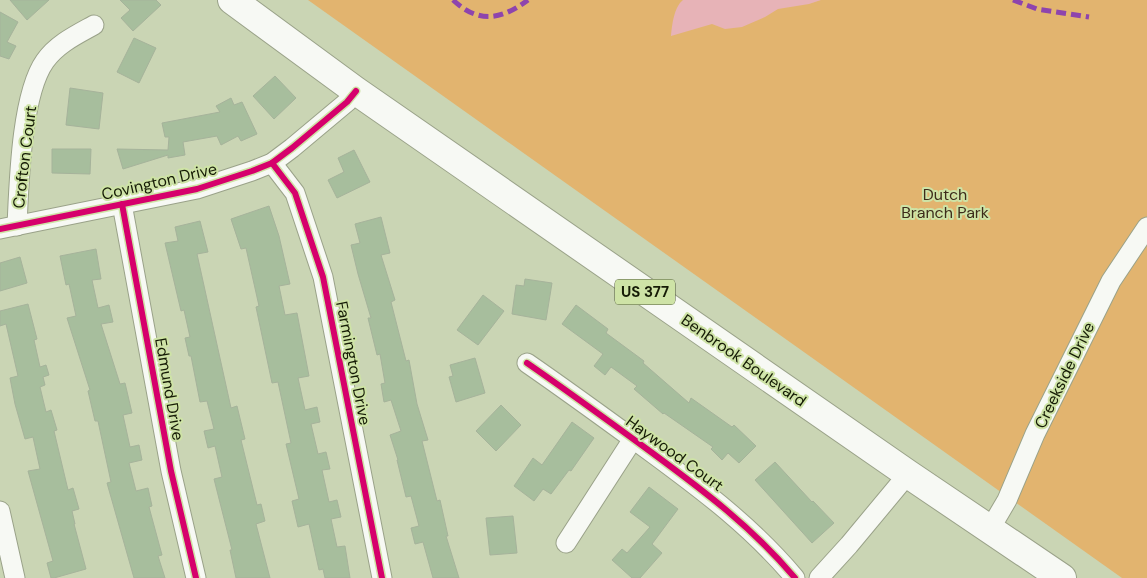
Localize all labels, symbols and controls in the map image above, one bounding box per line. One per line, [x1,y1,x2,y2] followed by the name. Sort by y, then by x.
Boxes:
[8,105,41,210] street label: Crofton Court
[99,158,219,205] street label: Covington Drive
[901,184,989,223] park label: Dutch Branch Park
[615,280,675,304] road number: US 377
[331,299,376,427] street label: Farmington Drive
[677,309,810,411] street label: Benbrook Boulevard
[1030,318,1099,432] street label: Creekside Drive
[150,336,189,442] street label: Edmund Drive
[622,411,728,496] street label: Haywood Court

